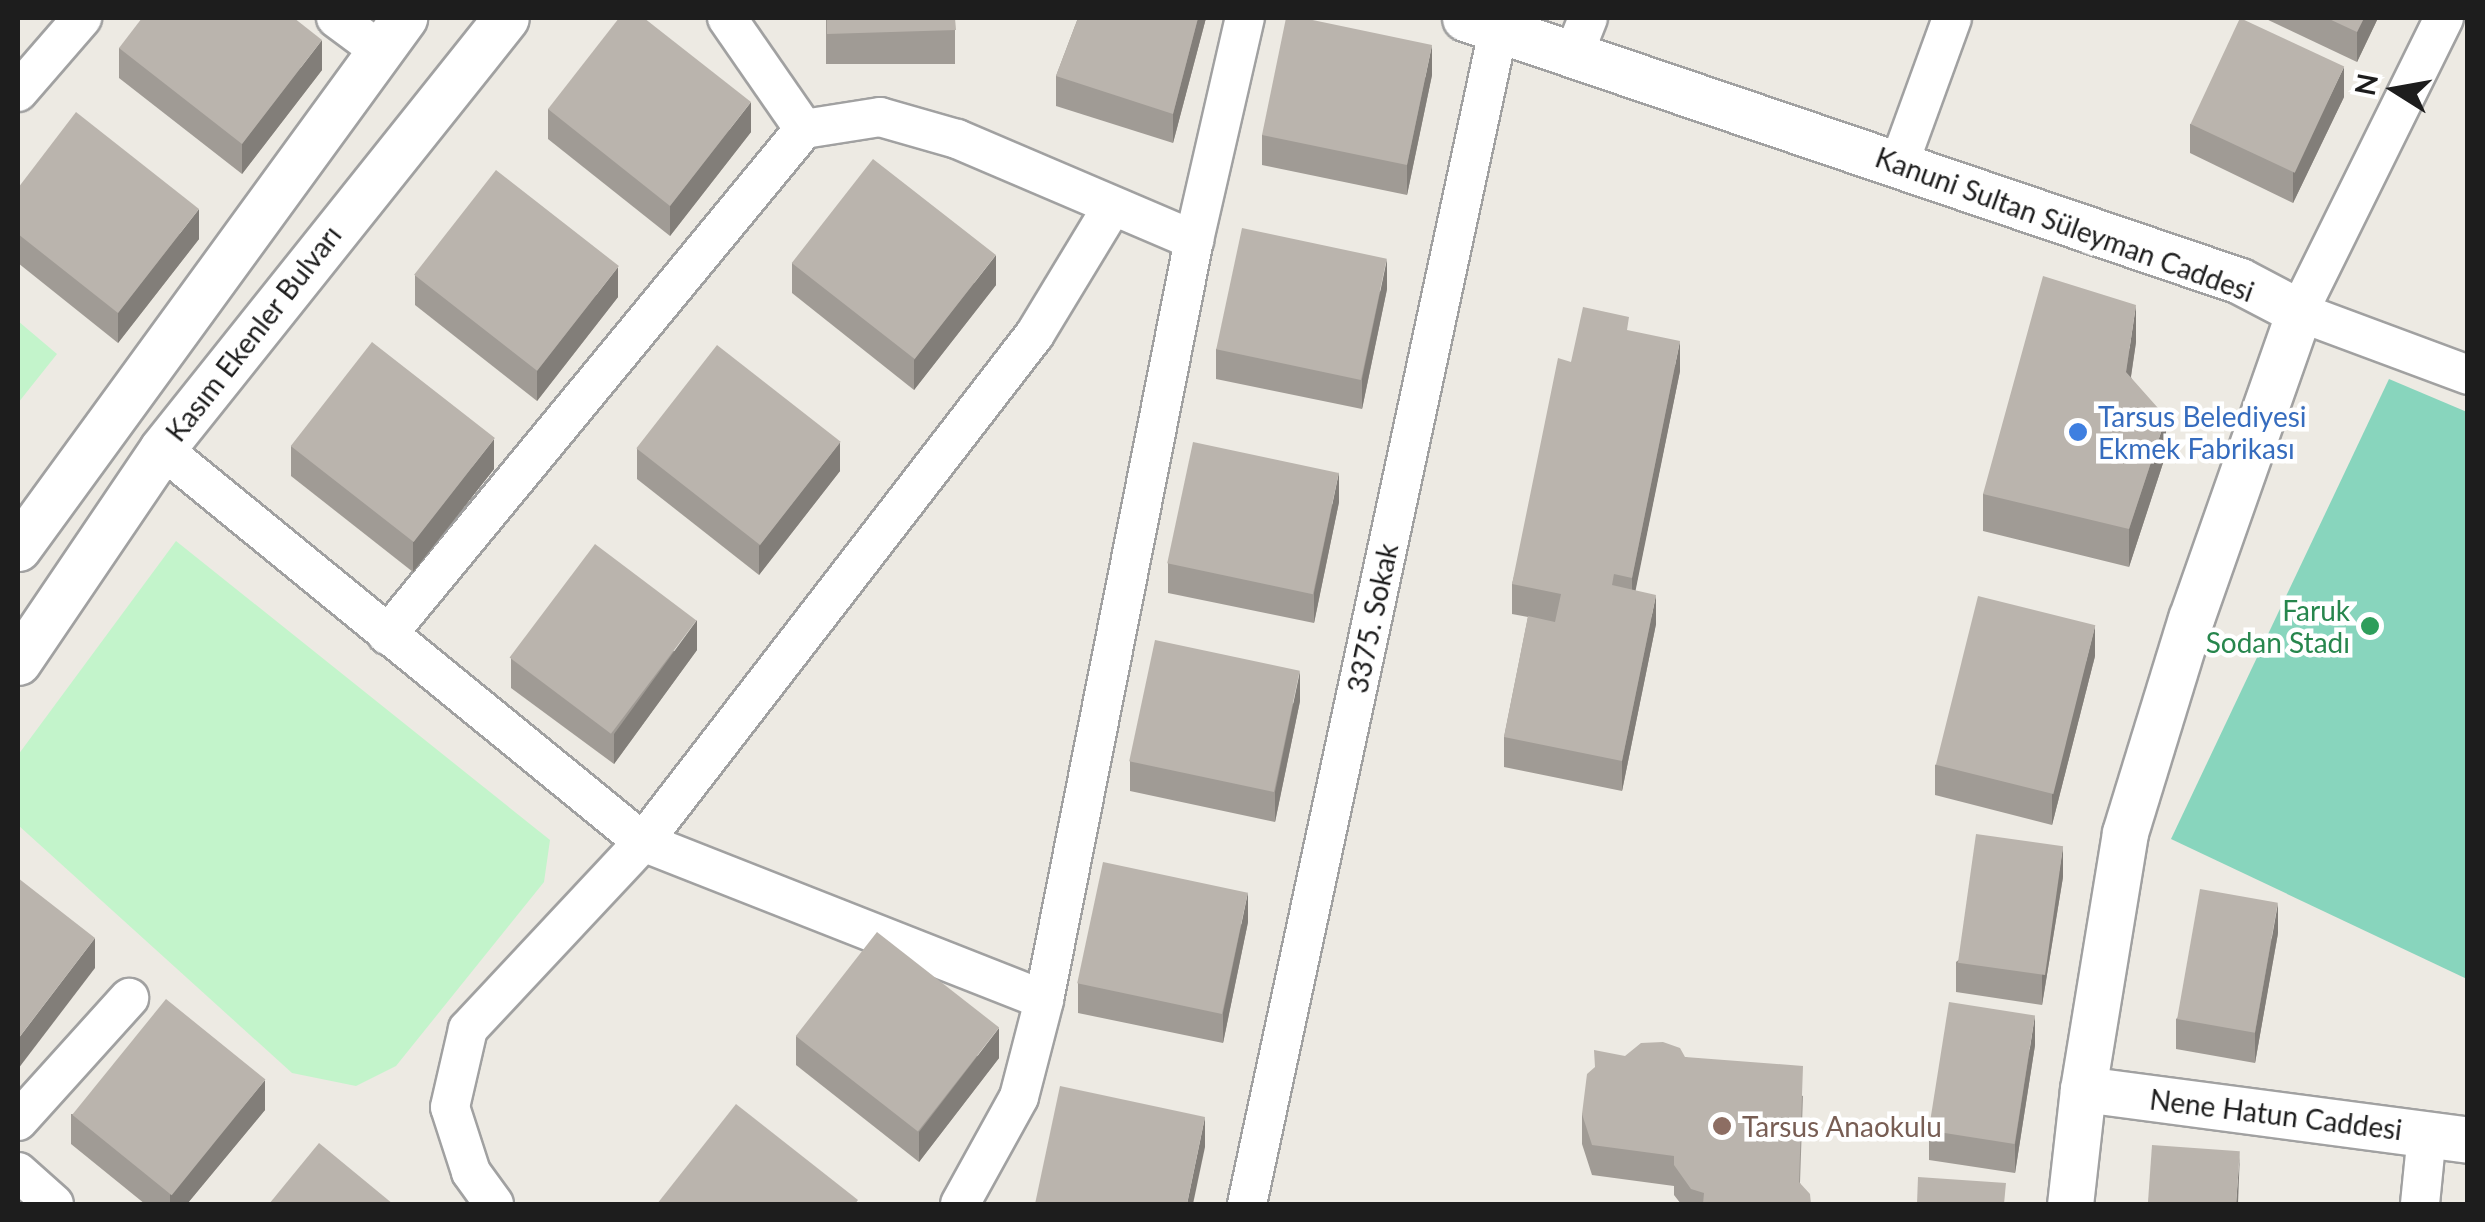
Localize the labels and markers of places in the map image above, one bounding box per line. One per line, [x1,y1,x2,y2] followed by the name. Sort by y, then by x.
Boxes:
[2098,399,2307,465] place label: Tarsus Belediyesi Ekmek Fabrikası
[2067,421,2089,443] marker: Tarsus Belediyesi Ekmek Fabrikası
[2206,593,2350,659] place label: Faruk Sodan Stadı
[2359,615,2381,637] marker: Faruk Sodan Stadı
[1742,1109,1943,1143] place label: Tarsus Anaokulu
[1711,1115,1733,1137] marker: Tarsus Anaokulu

